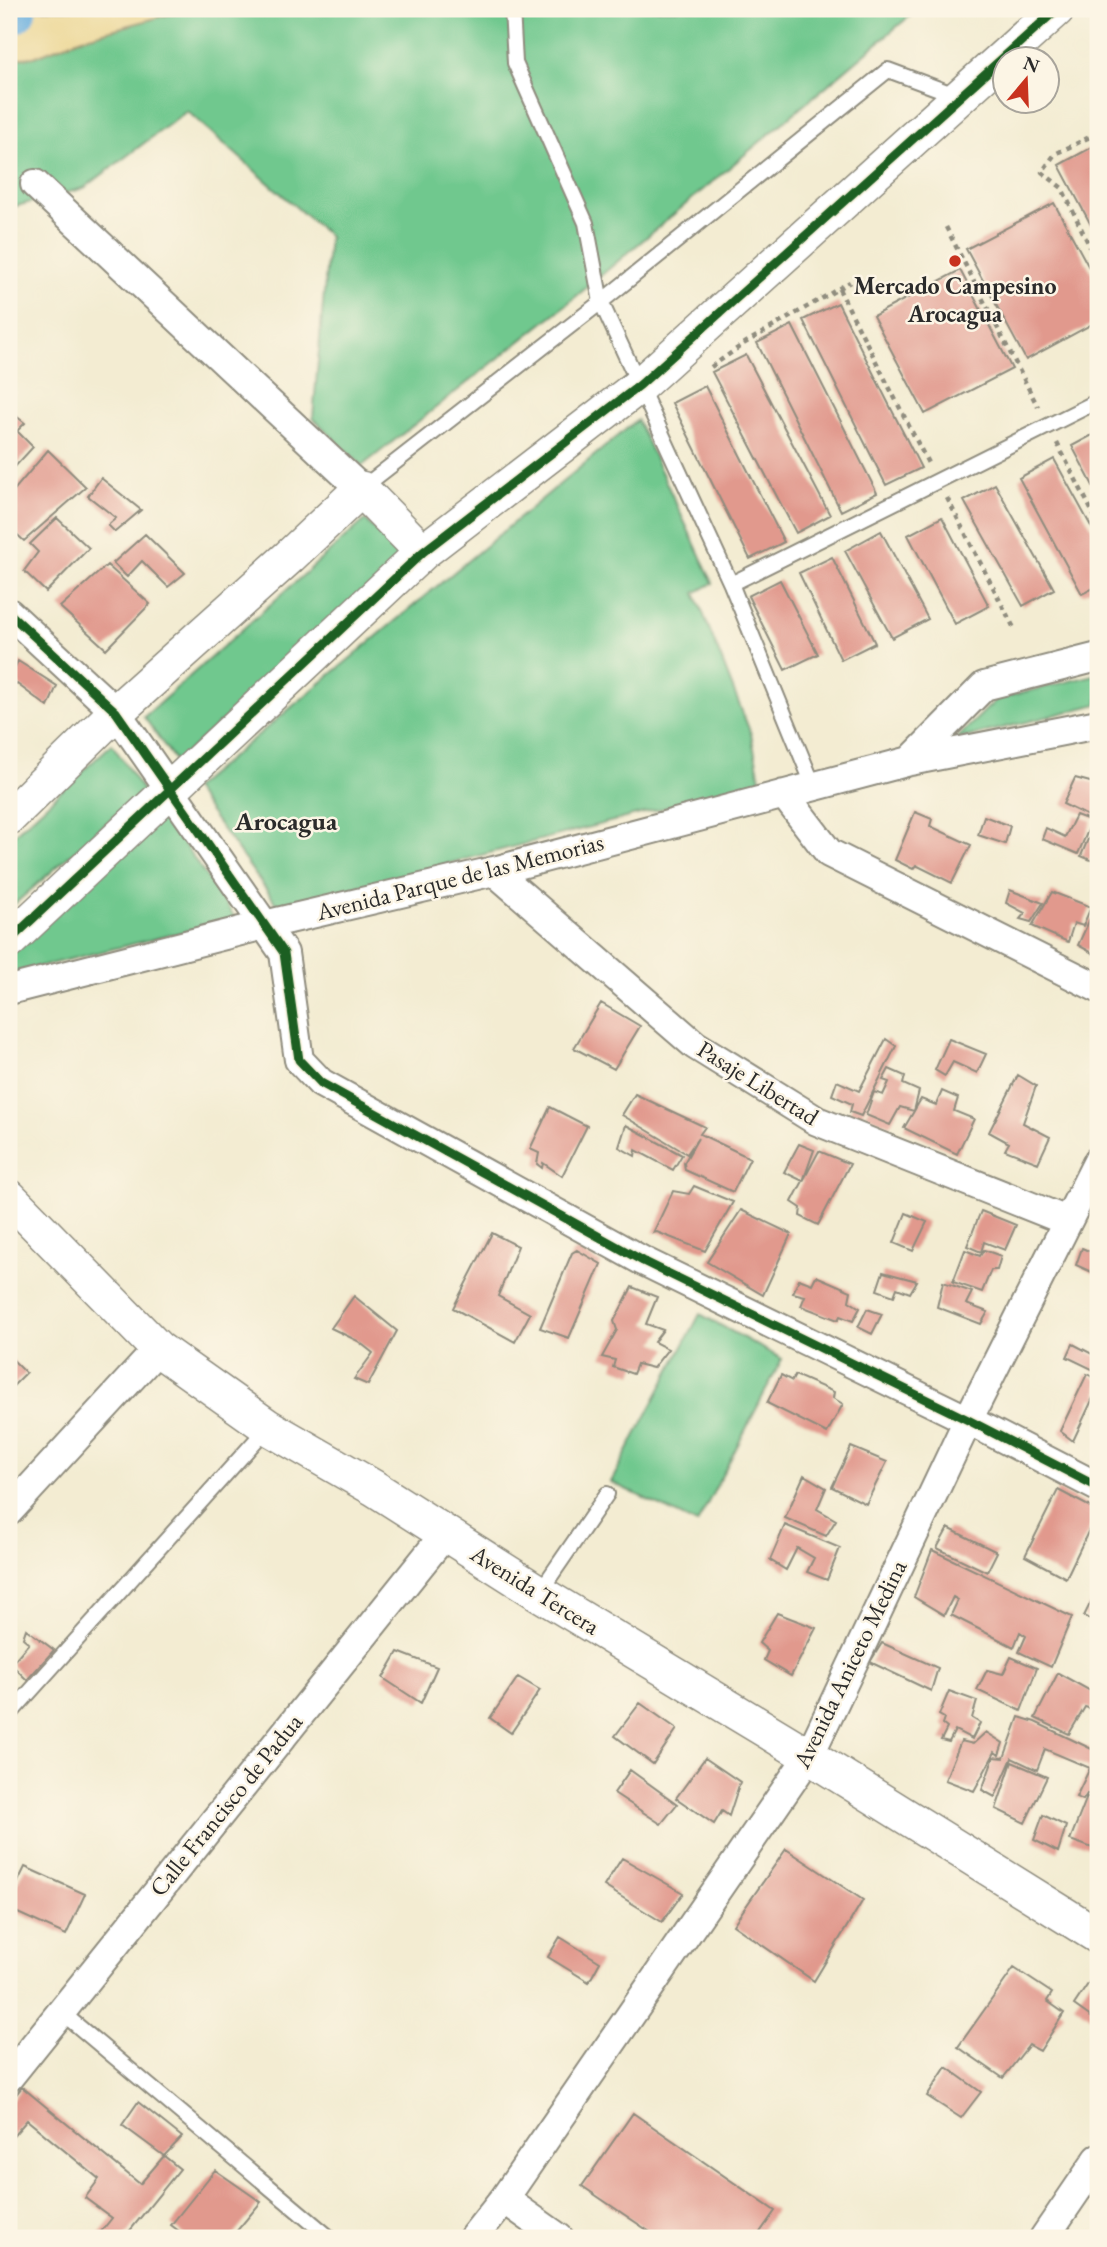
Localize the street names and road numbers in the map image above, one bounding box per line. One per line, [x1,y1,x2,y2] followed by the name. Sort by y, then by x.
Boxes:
[312,826,607,927] street label: Avenida Parque de las Memorias
[692,1033,825,1133] street label: Pasaje Libertad
[464,1537,606,1642] street label: Avenida Tercera
[785,1554,914,1774] street label: Avenida Aniceto Medina
[142,1707,309,1902] street label: Calle Francisco de Padua

